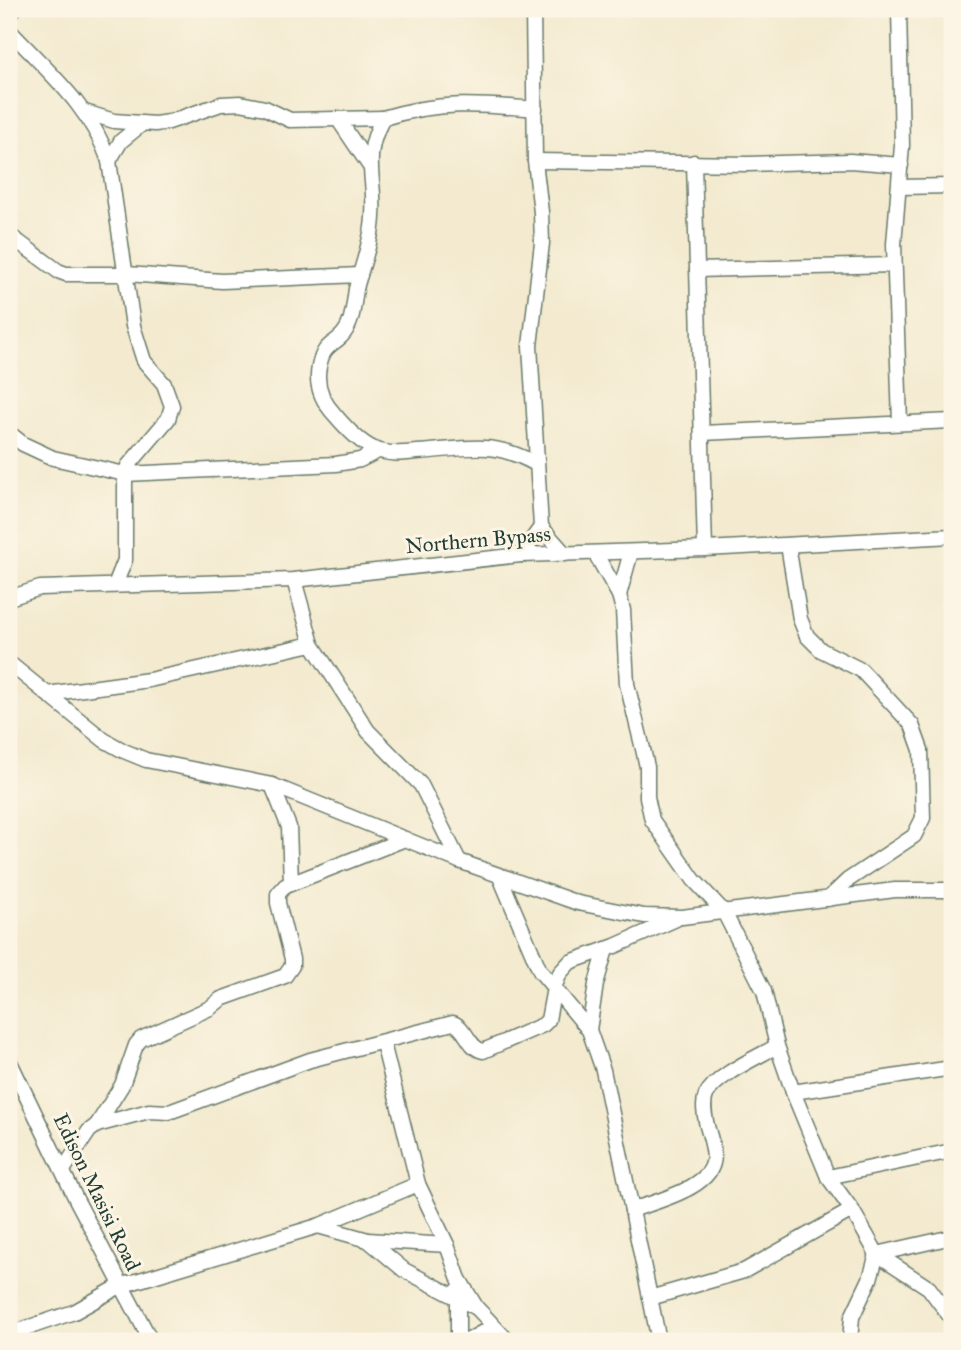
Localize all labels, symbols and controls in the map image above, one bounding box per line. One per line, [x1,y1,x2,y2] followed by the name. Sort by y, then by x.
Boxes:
[404,521,552,559] street label: Northern Bypass
[48,1109,147,1276] street label: Edison Masisi Road

